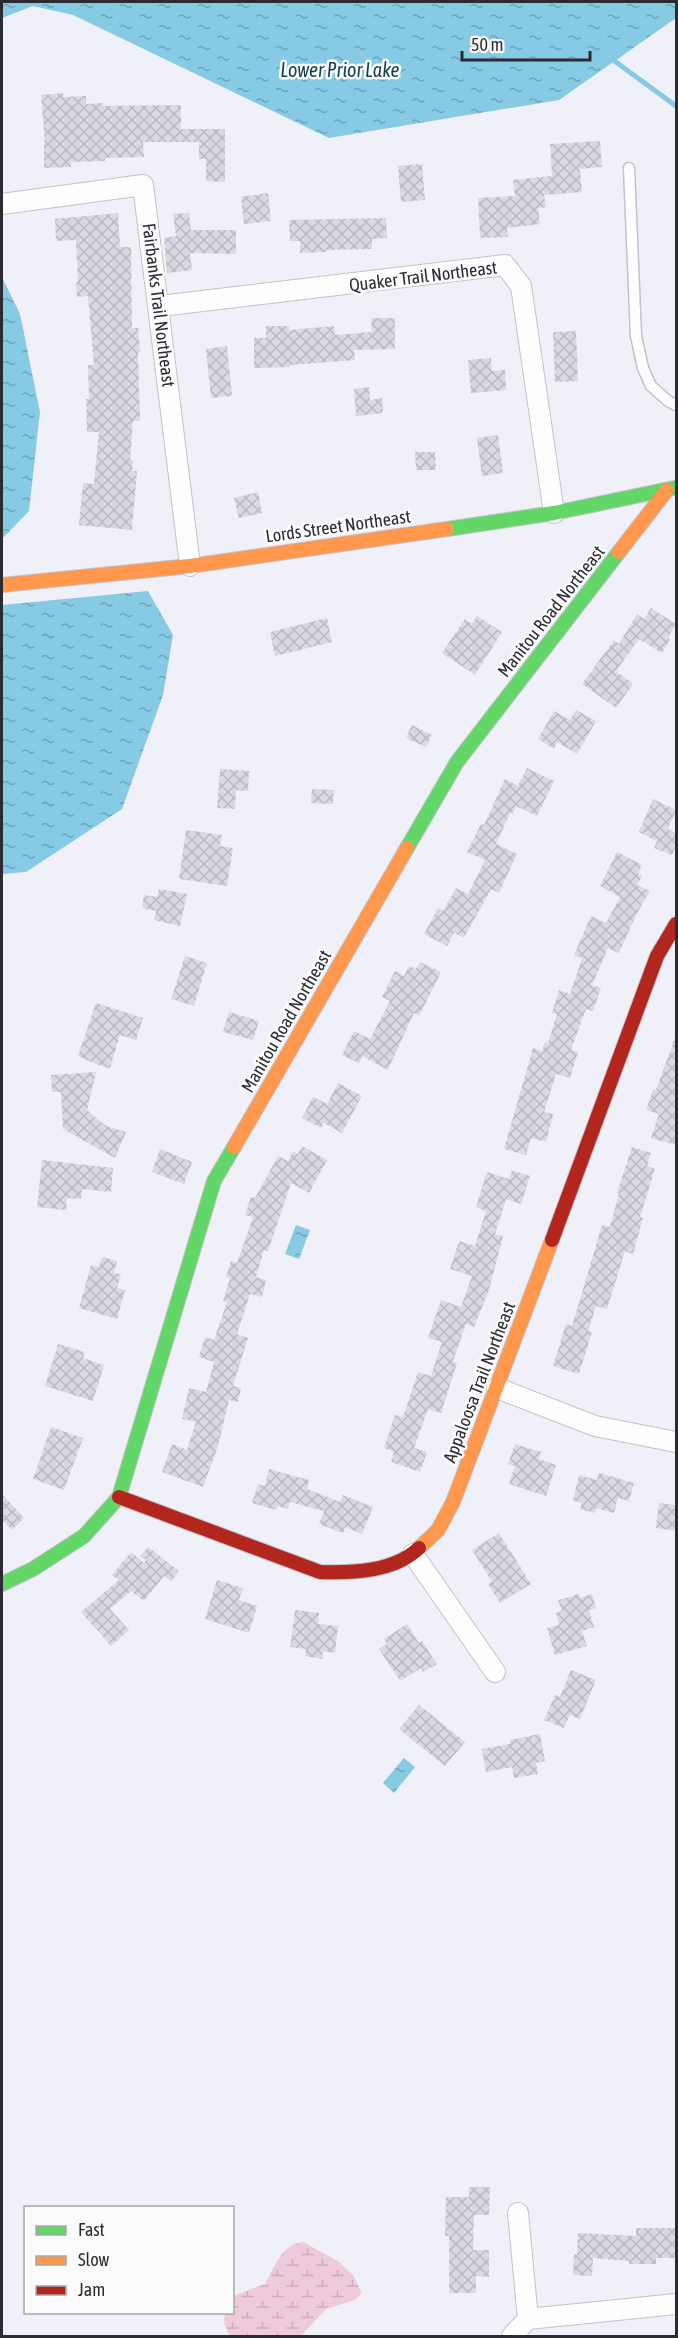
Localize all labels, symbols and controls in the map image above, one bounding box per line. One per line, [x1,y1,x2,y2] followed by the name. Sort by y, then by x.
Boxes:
[462,24,590,62] scale bar
[471,34,503,55] text: 50 m
[280,58,400,81] water label: Lower Prior Lake
[139,222,179,388] street label: Fairbanks Trail Northeast
[348,257,498,295] street label: Quaker Trail Northeast
[264,505,412,547] street label: Lords Street Northeast
[493,541,609,681] street label: Manitou Road Northeast
[237,946,335,1096] street label: Manitou Road Northeast
[439,1299,519,1465] street label: Appaloosa Trail Northeast
[24,2206,234,2314] legend
[78,2219,105,2240] text: Fast
[78,2249,109,2270] text: Slow
[78,2279,105,2300] text: Jam

